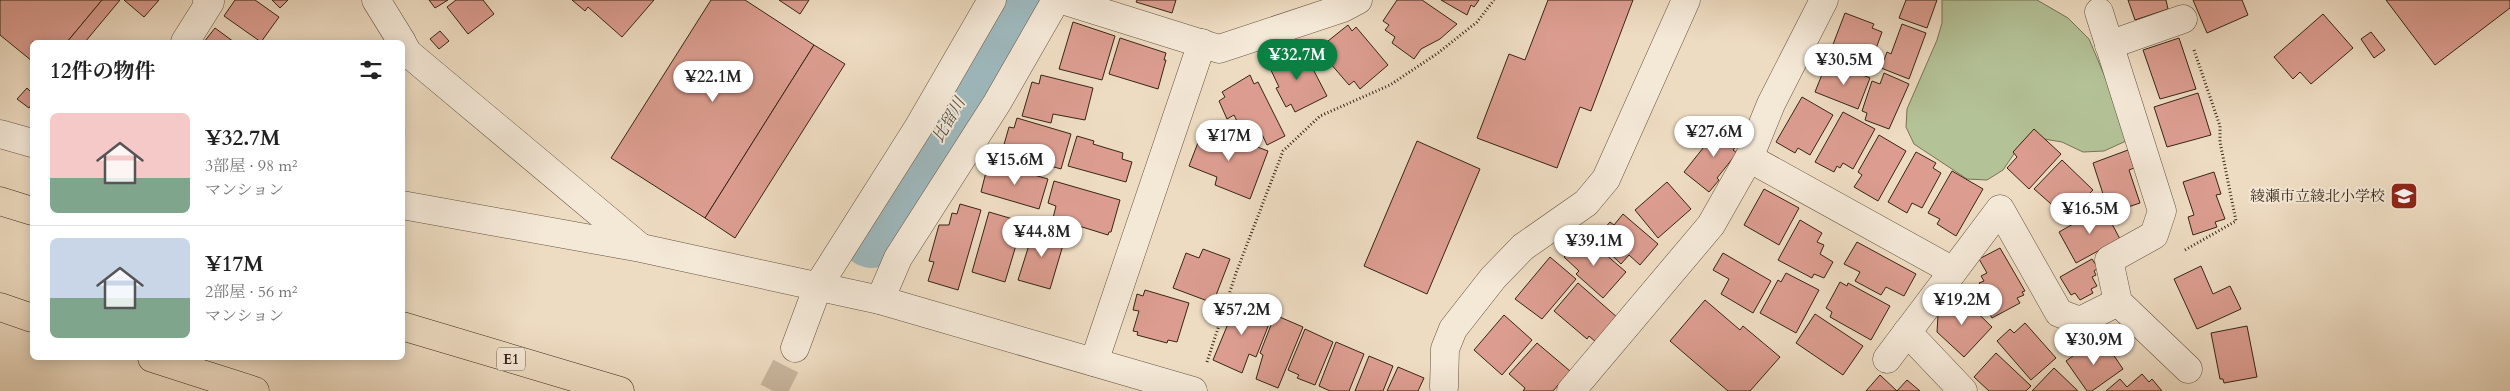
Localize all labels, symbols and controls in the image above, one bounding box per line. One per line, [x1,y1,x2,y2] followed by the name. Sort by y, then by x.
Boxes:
[1256,38,1338,81] pin: ¥32.7M
[1268,44,1326,66] text: ¥32.7M
[1803,44,1885,86] pin: ¥30.5M
[1815,49,1873,71] text: ¥30.5M
[357,56,385,84] icon: filters
[50,57,156,86] text: 12件の物件
[672,61,754,103] pin: ¥22.1M
[684,66,742,88] text: ¥22.1M
[927,92,972,146] water label: 比留川
[1673,116,1755,158] pin: ¥27.6M
[1199,120,1259,162] pin: ¥17M
[1685,121,1743,143] text: ¥27.6M
[205,124,281,153] text: ¥32.7M
[1207,125,1251,147] text: ¥17M
[90,133,150,193] icon: home
[974,144,1056,186] pin: ¥15.6M
[986,149,1044,171] text: ¥15.6M
[205,155,297,177] text: 3部屋 · 98 m²
[205,179,284,201] text: マンション
[2389,181,2419,211] school or university icon: 綾瀬市立綾北小学校
[2250,186,2385,206] place label: 綾瀬市立綾北小学校
[2049,192,2131,235] pin: ¥16.5M
[2061,198,2119,220] text: ¥16.5M
[1001,216,1083,258] pin: ¥44.8M
[1013,221,1071,243] text: ¥44.8M
[1553,224,1635,267] pin: ¥39.1M
[1565,230,1623,252] text: ¥39.1M
[205,250,264,279] text: ¥17M
[90,258,150,318] icon: home
[205,281,297,303] text: 2部屋 · 56 m²
[1921,284,2003,326] pin: ¥19.2M
[1933,289,1991,311] text: ¥19.2M
[1201,294,1283,336] pin: ¥57.2M
[1213,299,1271,321] text: ¥57.2M
[205,305,284,327] text: マンション
[2053,324,2135,366] pin: ¥30.9M
[2065,329,2123,351] text: ¥30.9M
[497,348,525,370] road number: E1

